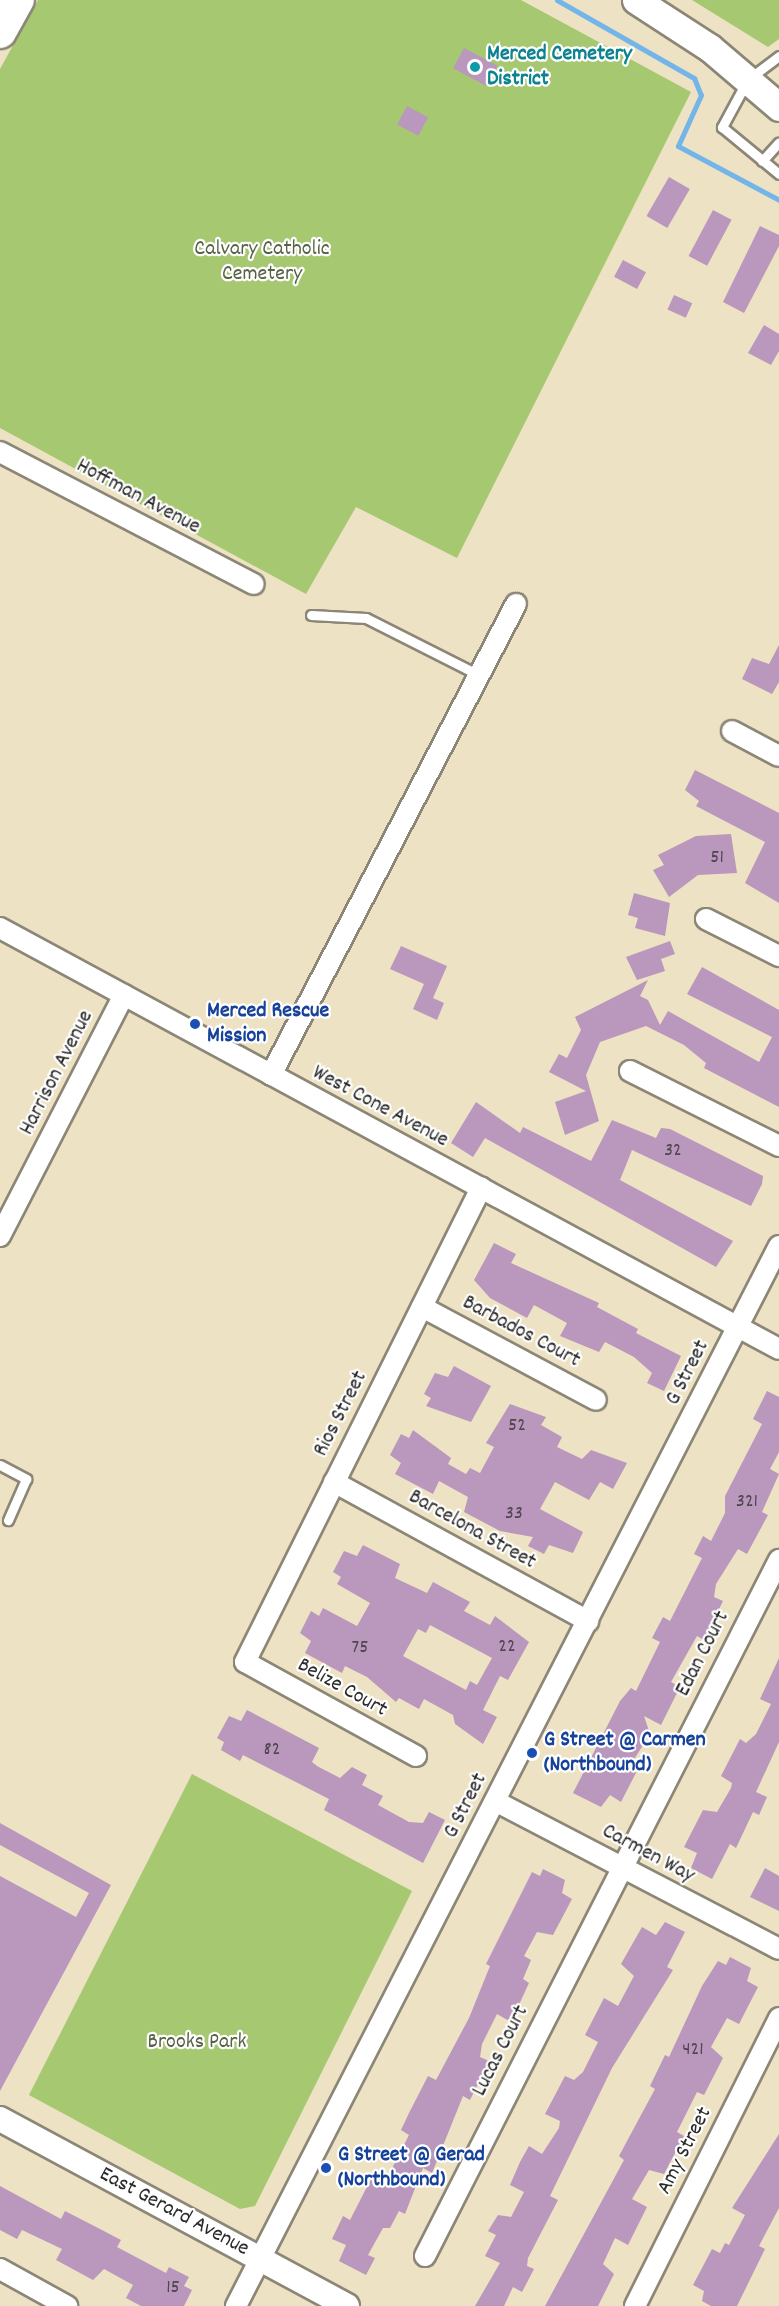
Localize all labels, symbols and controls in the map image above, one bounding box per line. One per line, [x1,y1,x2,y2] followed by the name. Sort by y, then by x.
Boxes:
[487,41,632,92] place label: Merced Cemetery District
[468,60,482,74] marker: Merced Cemetery District
[194,236,330,288] park label: Calvary Catholic Cemetery
[71,453,205,541] street label: Hoffman Avenue
[710,846,724,870] house number: 51
[207,998,329,1050] place label: Merced Rescue Mission
[14,1006,100,1140] street label: Harrison Avenue
[188,1017,202,1031] marker: Merced Rescue Mission
[307,1060,453,1154] street label: West Cone Avenue
[664,1139,682,1163] house number: 32
[458,1290,584,1374] street label: Barbados Court
[660,1336,716,1410] street label: G Street
[308,1367,374,1461] street label: Rios Street
[508,1414,526,1438] house number: 52
[404,1484,540,1576] street label: Barcelona Street
[736,1490,758,1514] house number: 321
[505,1502,523,1526] house number: 33
[670,1607,736,1701] street label: Edan Court
[498,1635,516,1659] house number: 22
[352,1636,368,1660] house number: 75
[292,1652,392,1724] street label: Belize Court
[544,1727,706,1778] place label: G Street @ Carmen (Northbound)
[264,1738,280,1762] house number: 82
[525,1746,539,1760] marker: G Street @ Carmen (Northbound)
[438,1769,494,1843] street label: G Street
[597,1819,699,1889] street label: Carmen Way
[467,2001,535,2101] street label: Lucas Court
[148,2030,246,2056] park label: Brooks Park
[682,2038,704,2062] house number: 421
[652,2103,718,2199] street label: Amy Street
[338,2142,485,2194] place label: G Street @ Gerad (Northbound)
[95,2161,253,2263] street label: East Gerard Avenue
[319,2161,333,2175] marker: G Street @ Gerad (Northbound)
[166,2276,180,2300] house number: 15

